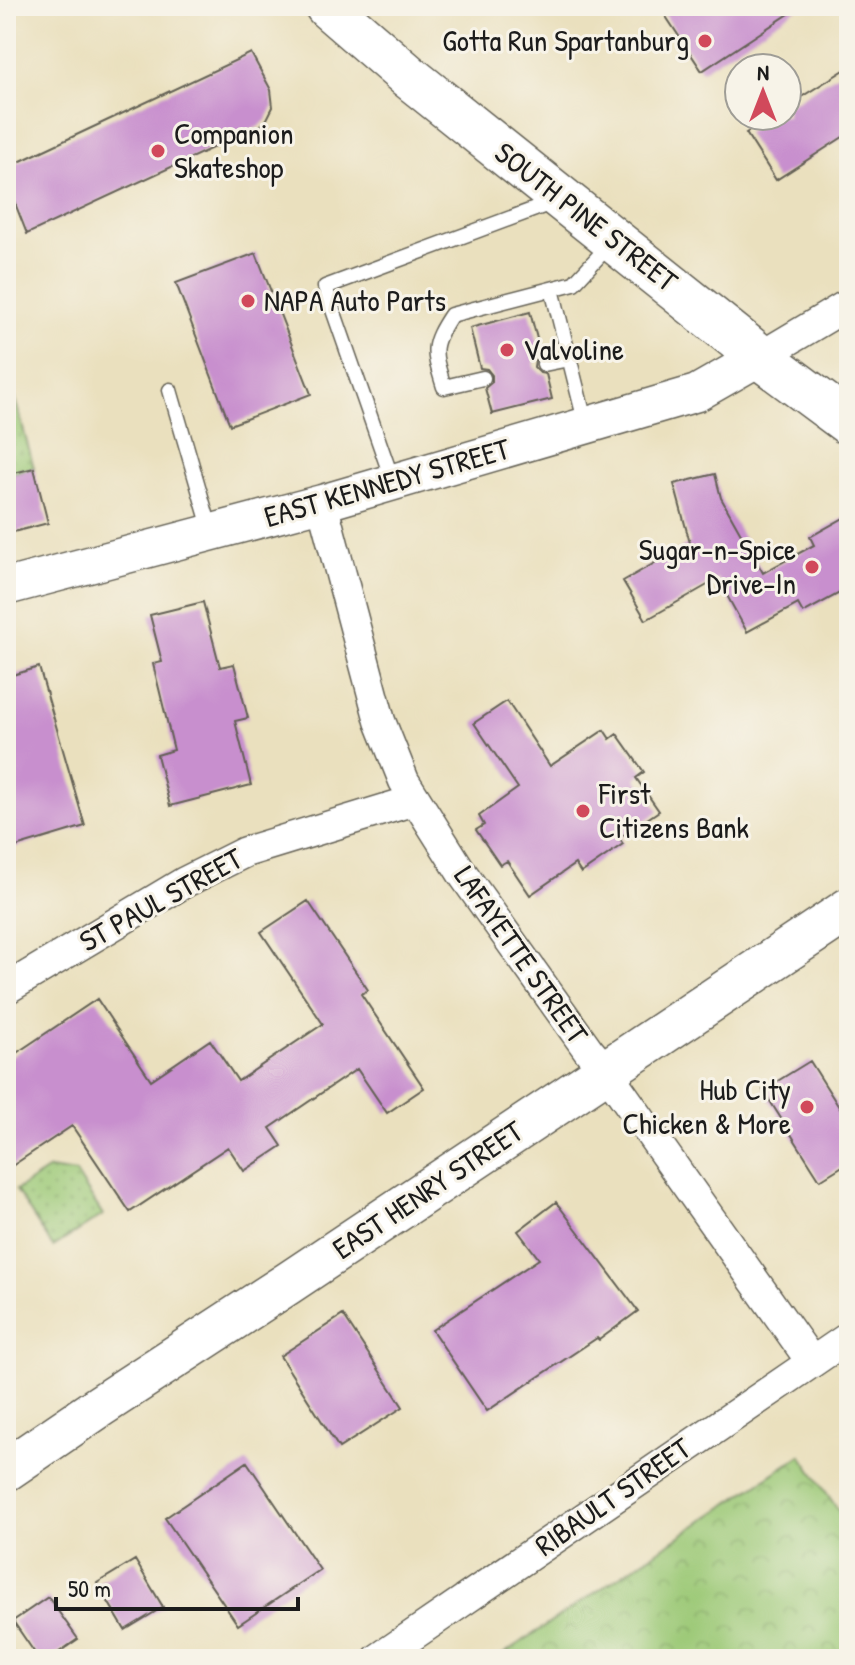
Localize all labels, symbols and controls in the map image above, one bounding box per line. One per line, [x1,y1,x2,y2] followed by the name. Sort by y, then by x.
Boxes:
[442,20,689,60] place label: Gotta Run Spartanburg
[696,32,714,50] marker: Gotta Run Spartanburg
[723,52,803,132] north arrow
[757,57,769,87] text: N
[174,113,293,187] place label: Companion Skateshop
[487,132,687,301] street label: SOUTH PINE STREET
[149,142,167,160] marker: Companion Skateshop
[264,280,446,320] place label: NAPA Auto Parts
[239,292,257,310] marker: NAPA Auto Parts
[523,329,624,369] place label: Valvoline
[498,341,516,359] marker: Valvoline
[260,428,515,536] street label: EAST KENNEDY STREET
[639,529,796,603] place label: Sugar-n-Spice Drive-In
[803,558,821,576] marker: Sugar-n-Spice Drive-In
[598,773,749,847] place label: First Citizens Bank
[574,802,592,820] marker: First Citizens Bank
[72,837,250,960] street label: ST PAUL STREET
[446,858,599,1052] street label: LAFAYETTE STREET
[623,1069,791,1143] place label: Hub City Chicken & More
[798,1098,816,1116] marker: Hub City Chicken & More
[324,1110,531,1268] street label: EAST HENRY STREET
[527,1427,699,1565] street label: RIBAULT STREET
[56,1561,298,1611] scale bar
[68,1572,111,1604] text: 50 m

